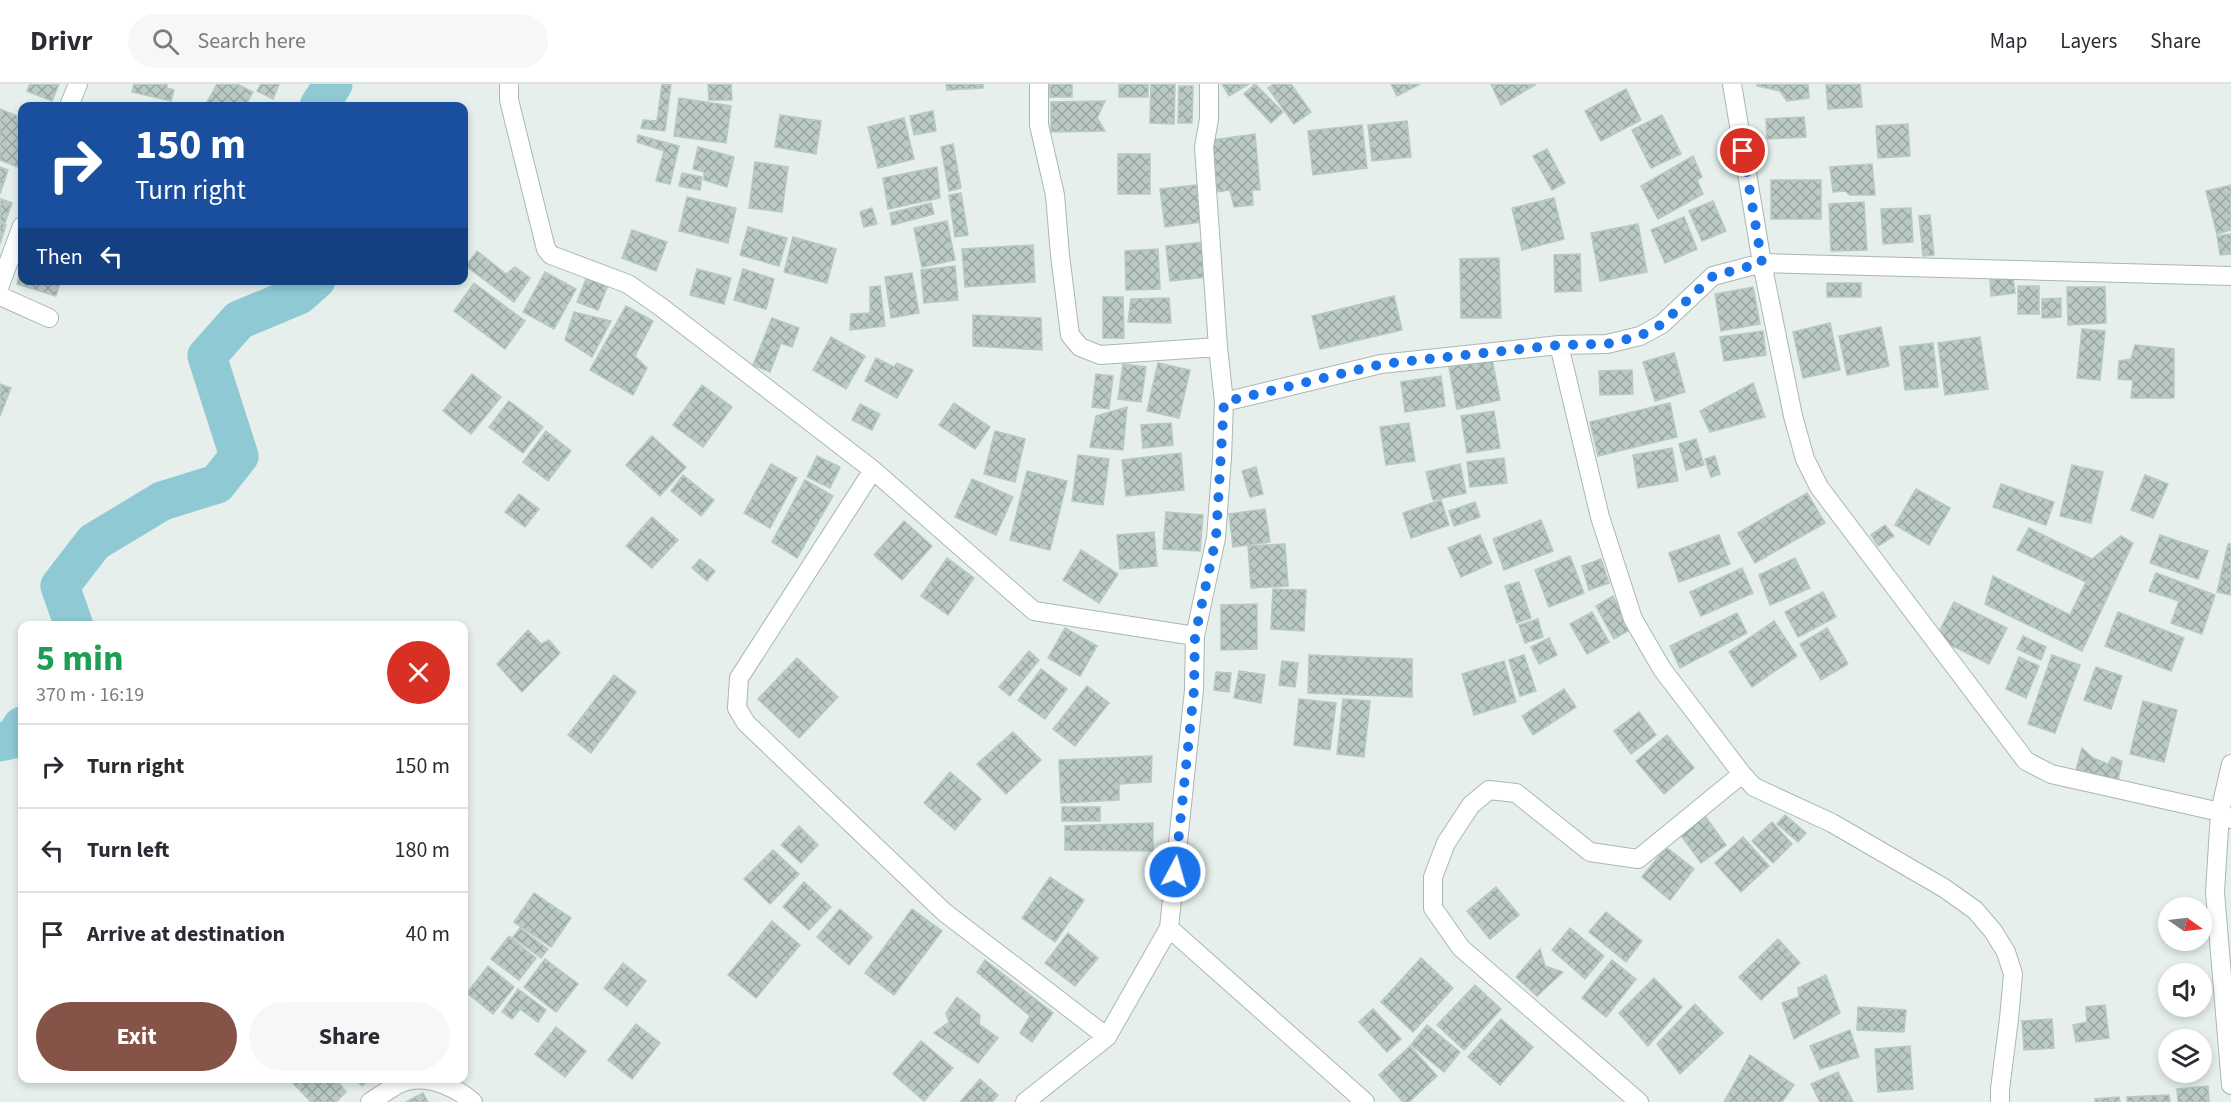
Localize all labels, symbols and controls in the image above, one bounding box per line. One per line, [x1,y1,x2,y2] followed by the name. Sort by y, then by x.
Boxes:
[128,14,548,68] search box
[30,21,92,61] text: Drivr
[149,25,182,58] icon: search
[197,25,306,57] text: Search here
[1990,26,2027,56] text: Map
[2060,26,2117,56] text: Layers
[2150,26,2201,56] text: Share
[135,115,246,175] text: 150 m
[1717,125,1768,176] pin
[36,126,114,204] icon: right
[1726,134,1759,167] icon: arrive
[135,171,246,210] text: Turn right
[95,240,128,273] icon: left
[36,241,83,273] text: Then
[36,633,124,684] text: 5 min
[387,641,450,704] button: close
[36,681,144,709] text: 370 m · 16:19
[36,750,69,783] icon: right
[87,750,184,782] text: Turn right
[395,750,450,782] text: 150 m
[36,834,69,867] icon: left
[87,834,169,866] text: Turn left
[395,834,450,866] text: 180 m
[1143,840,1207,904] position arrow
[2158,897,2212,951] north arrow
[2158,897,2212,1083] map controls
[36,918,69,951] icon: arrive
[87,918,285,950] text: Arrive at destination
[405,918,450,950] text: 40 m
[2158,963,2212,1017] button: sound
[36,1002,237,1071] button: Exit
[249,1002,450,1071] button: Share
[2158,1029,2212,1083] button: layers

